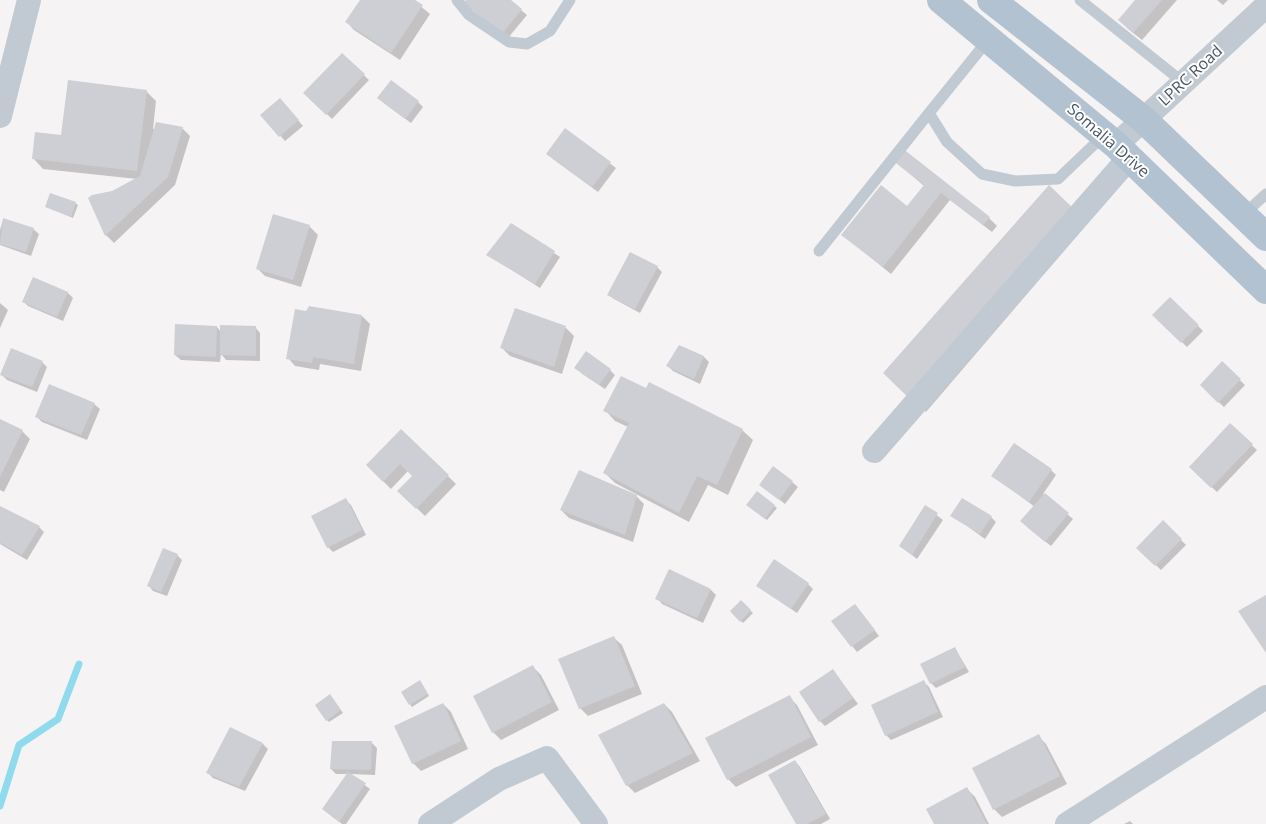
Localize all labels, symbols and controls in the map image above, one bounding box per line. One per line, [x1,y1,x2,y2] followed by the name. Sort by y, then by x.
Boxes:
[1155,42,1227,110] street label: LPRC Road
[1063,100,1153,182] street label: Somalia Drive

